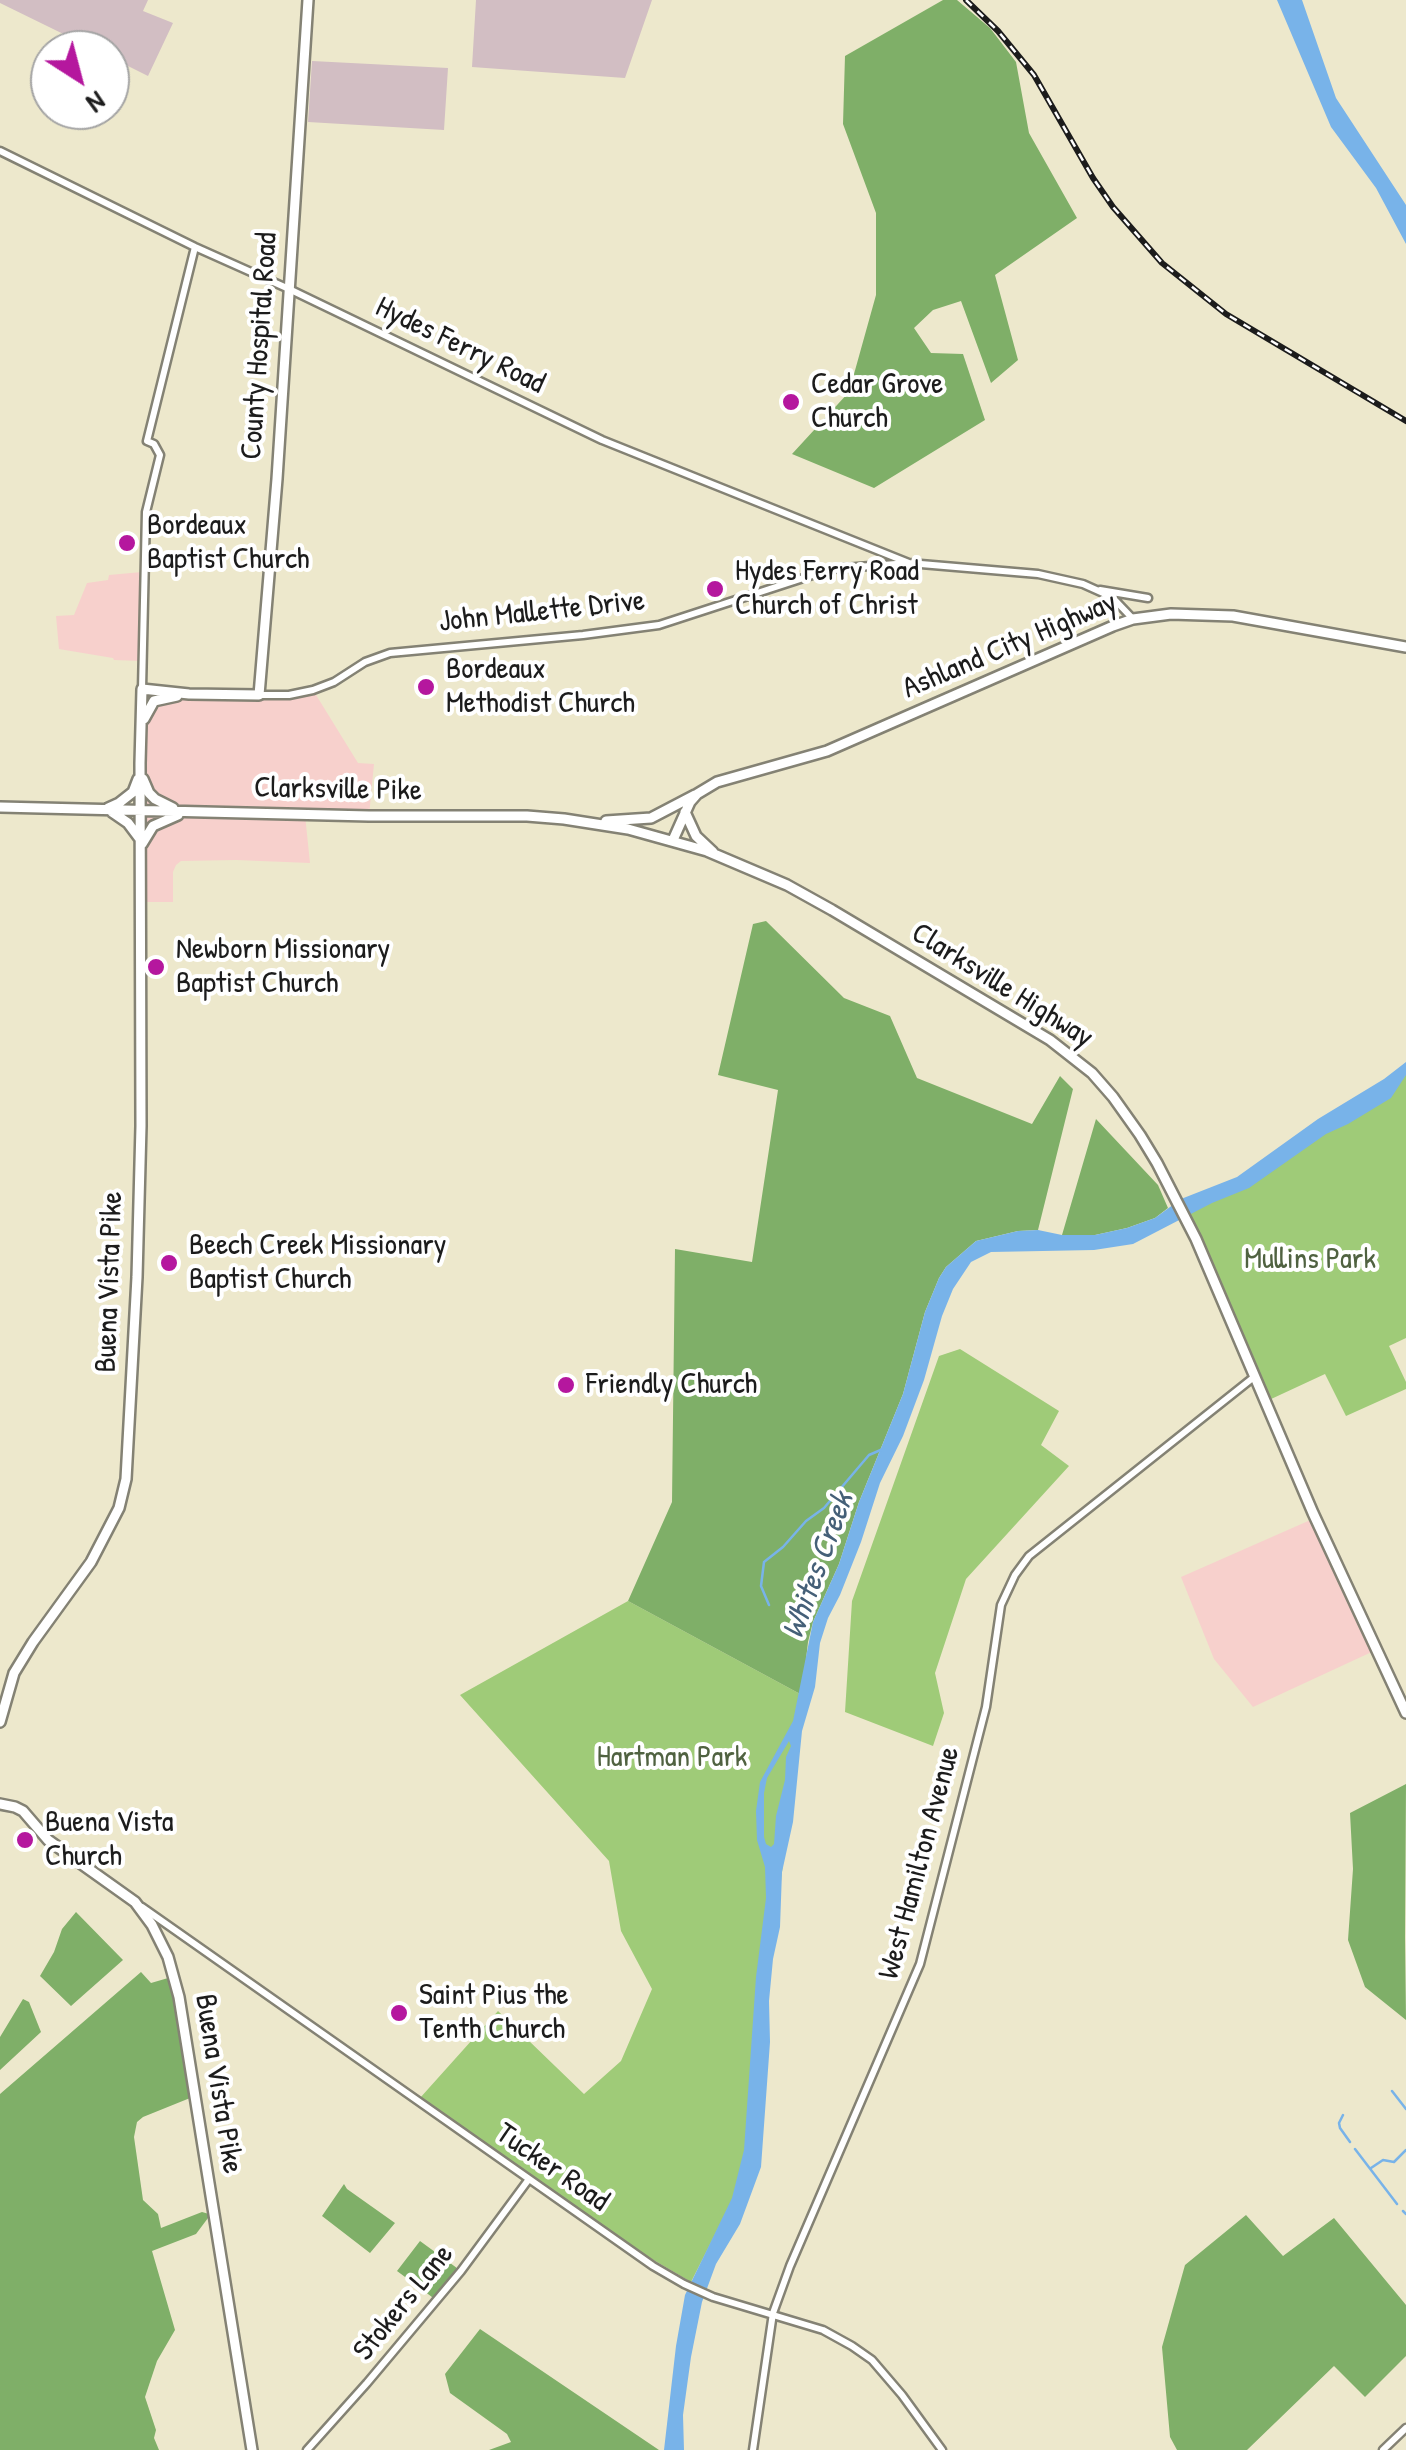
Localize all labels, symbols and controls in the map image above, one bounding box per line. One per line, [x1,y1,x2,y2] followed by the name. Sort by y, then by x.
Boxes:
[30,30,130,130] north arrow
[79,83,114,122] text: N
[234,231,286,461] street label: County Hospital Road
[369,290,551,402] street label: Hydes Ferry Road
[811,367,943,438] place label: Cedar Grove Church
[780,391,802,413] marker: Cedar Grove Church
[147,508,309,578] place label: Bordeaux Baptist Church
[116,532,138,554] marker: Bordeaux Baptist Church
[735,554,919,624] place label: Hydes Ferry Road Church of Christ
[704,578,726,600] marker: Hydes Ferry Road Church of Christ
[437,583,647,641] street label: John Mallette Drive
[898,585,1122,707] street label: Ashland City Highway
[446,652,635,722] place label: Bordeaux Methodist Church
[415,676,437,698] marker: Bordeaux Methodist Church
[254,771,422,809] street label: Clarksville Pike
[905,916,1099,1056] street label: Clarksville Highway
[176,932,390,1002] place label: Newborn Missionary Baptist Church
[145,956,167,978] marker: Newborn Missionary Baptist Church
[89,1191,131,1373] street label: Buena Vista Pike
[189,1228,446,1298] place label: Beech Creek Missionary Baptist Church
[1244,1242,1376,1278] park label: Mullins Park
[158,1252,180,1274] marker: Beech Creek Missionary Baptist Church
[586,1367,757,1403] place label: Friendly Church
[555,1374,577,1396] marker: Friendly Church
[775,1488,863,1644] water label: Whites Creek
[597,1740,747,1776] park label: Hartman Park
[872,1743,968,1983] street label: West Hamilton Avenue
[45,1805,174,1876] place label: Buena Vista Church
[14,1829,36,1851] marker: Buena Vista Church
[419,1978,568,2048] place label: Saint Pius the Tenth Church
[186,1992,250,2176] street label: Buena Vista Pike
[388,2002,410,2024] marker: Saint Pius the Tenth Church
[489,2116,615,2220] street label: Tucker Road
[346,2238,462,2368] street label: Stokers Lane

